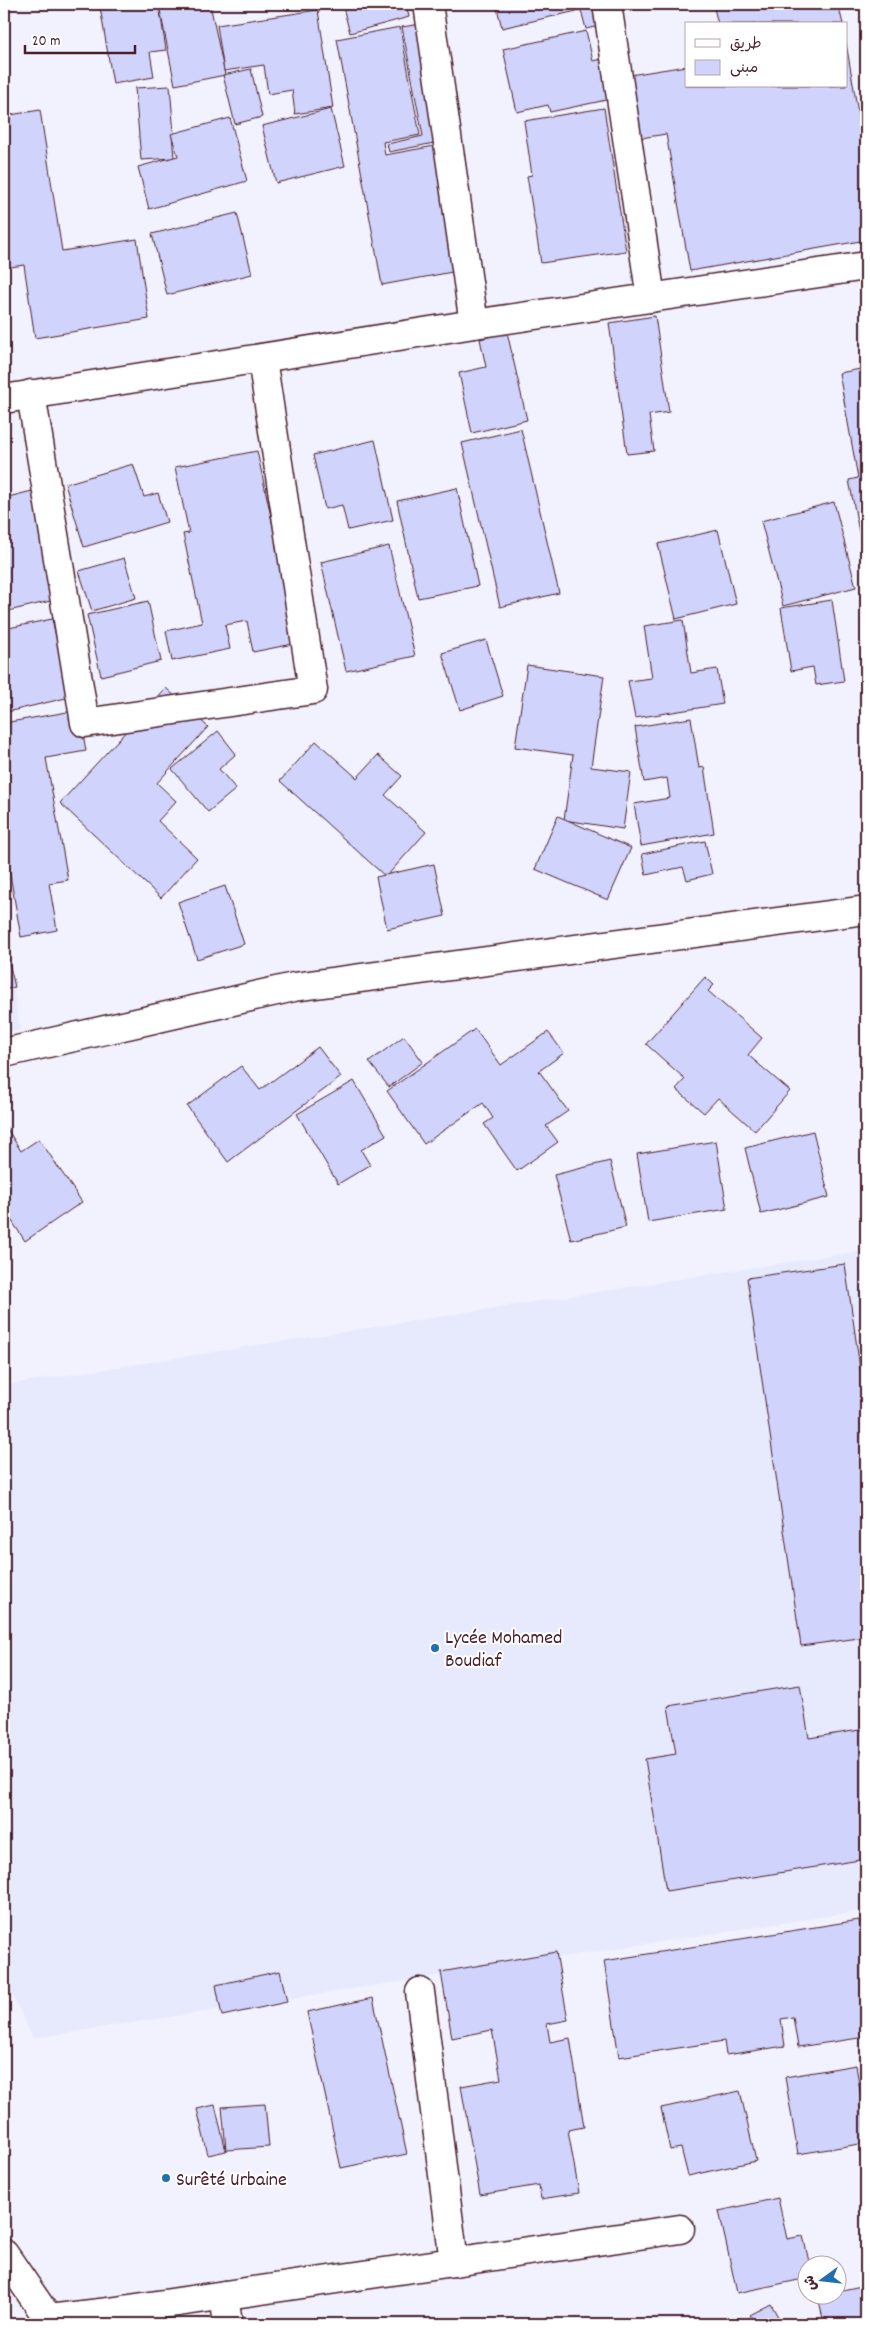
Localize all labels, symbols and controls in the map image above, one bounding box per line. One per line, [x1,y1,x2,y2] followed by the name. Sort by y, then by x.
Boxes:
[25,22,135,54] scale bar
[685,22,848,88] legend
[32,31,60,53] text: 20 m
[730,34,762,56] text: طريق
[730,58,758,80] text: مبنى
[445,1625,562,1676] place label: Lycée Mohamed Boudiaf
[429,1642,441,1654] marker: Lycée Mohamed Boudiaf
[176,2167,287,2195] place label: Surêté Urbaine
[160,2172,172,2184] marker: Surêté Urbaine
[798,2256,848,2306] north arrow
[800,2273,823,2293] text: ش

